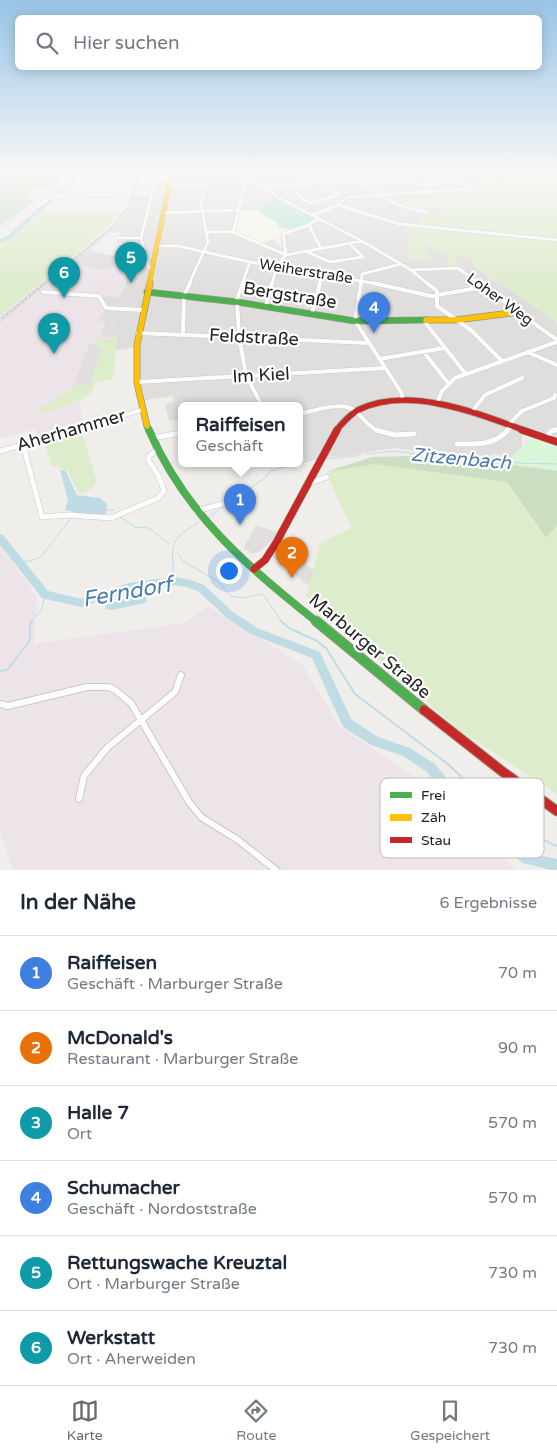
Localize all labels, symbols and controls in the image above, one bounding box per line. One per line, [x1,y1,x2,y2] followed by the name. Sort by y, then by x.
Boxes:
[15,15,542,70] search box
[33,29,61,57] icon: search
[73,32,180,54] text: Hier suchen
[115,242,147,283] pin: 5
[258,255,354,287] street label: Weiherstraße
[48,257,80,298] pin: 6
[463,269,537,329] street label: Loher Weg
[242,277,338,313] street label: Bergstraße
[358,292,390,333] pin: 4
[38,313,70,354] pin: 3
[209,324,299,350] street label: Feldstraße
[232,363,290,387] street label: Im Kiel
[178,402,303,467] popup
[14,404,128,456] street label: Aherhammer
[195,414,286,436] text: Raiffeisen
[195,436,263,456] text: Geschäft
[410,444,512,474] water label: Zitzenbach
[224,484,256,525] pin: 1
[276,537,308,578] pin: 2
[216,558,242,584] your location
[80,570,179,613] water label: Ferndorf
[305,589,435,703] street label: Marburger Straße
[380,778,544,858] legend
[421,787,446,804] text: Frei
[421,809,446,826] text: Zäh
[421,832,451,849] text: Stau
[20,890,136,915] text: In der Nähe
[439,893,537,913] text: 6 Ergebnisse
[67,952,157,974] text: Raiffeisen
[31,963,41,983] text: 1
[498,963,537,983] text: 70 m
[67,974,283,994] text: Geschäft · Marburger Straße
[67,1027,173,1049] text: McDonald's
[31,1038,41,1058] text: 2
[498,1038,537,1058] text: 90 m
[67,1049,298,1069] text: Restaurant · Marburger Straße
[67,1102,129,1124] text: Halle 7
[31,1113,41,1133] text: 3
[488,1113,537,1133] text: 570 m
[67,1124,92,1144] text: Ort
[67,1177,180,1199] text: Schumacher
[31,1188,41,1208] text: 4
[488,1188,537,1208] text: 570 m
[67,1199,257,1219] text: Geschäft · Nordoststraße
[67,1252,287,1274] text: Rettungswache Kreuztal
[31,1263,41,1283] text: 5
[488,1263,537,1283] text: 730 m
[67,1274,240,1294] text: Ort · Marburger Straße
[67,1327,155,1349] text: Werkstatt
[31,1338,41,1358] text: 6
[488,1338,537,1358] text: 730 m
[67,1349,196,1369] text: Ort · Aherweiden
[67,1397,103,1444] tab: Karte
[236,1397,276,1444] tab: Route
[410,1397,490,1444] tab: Gespeichert

